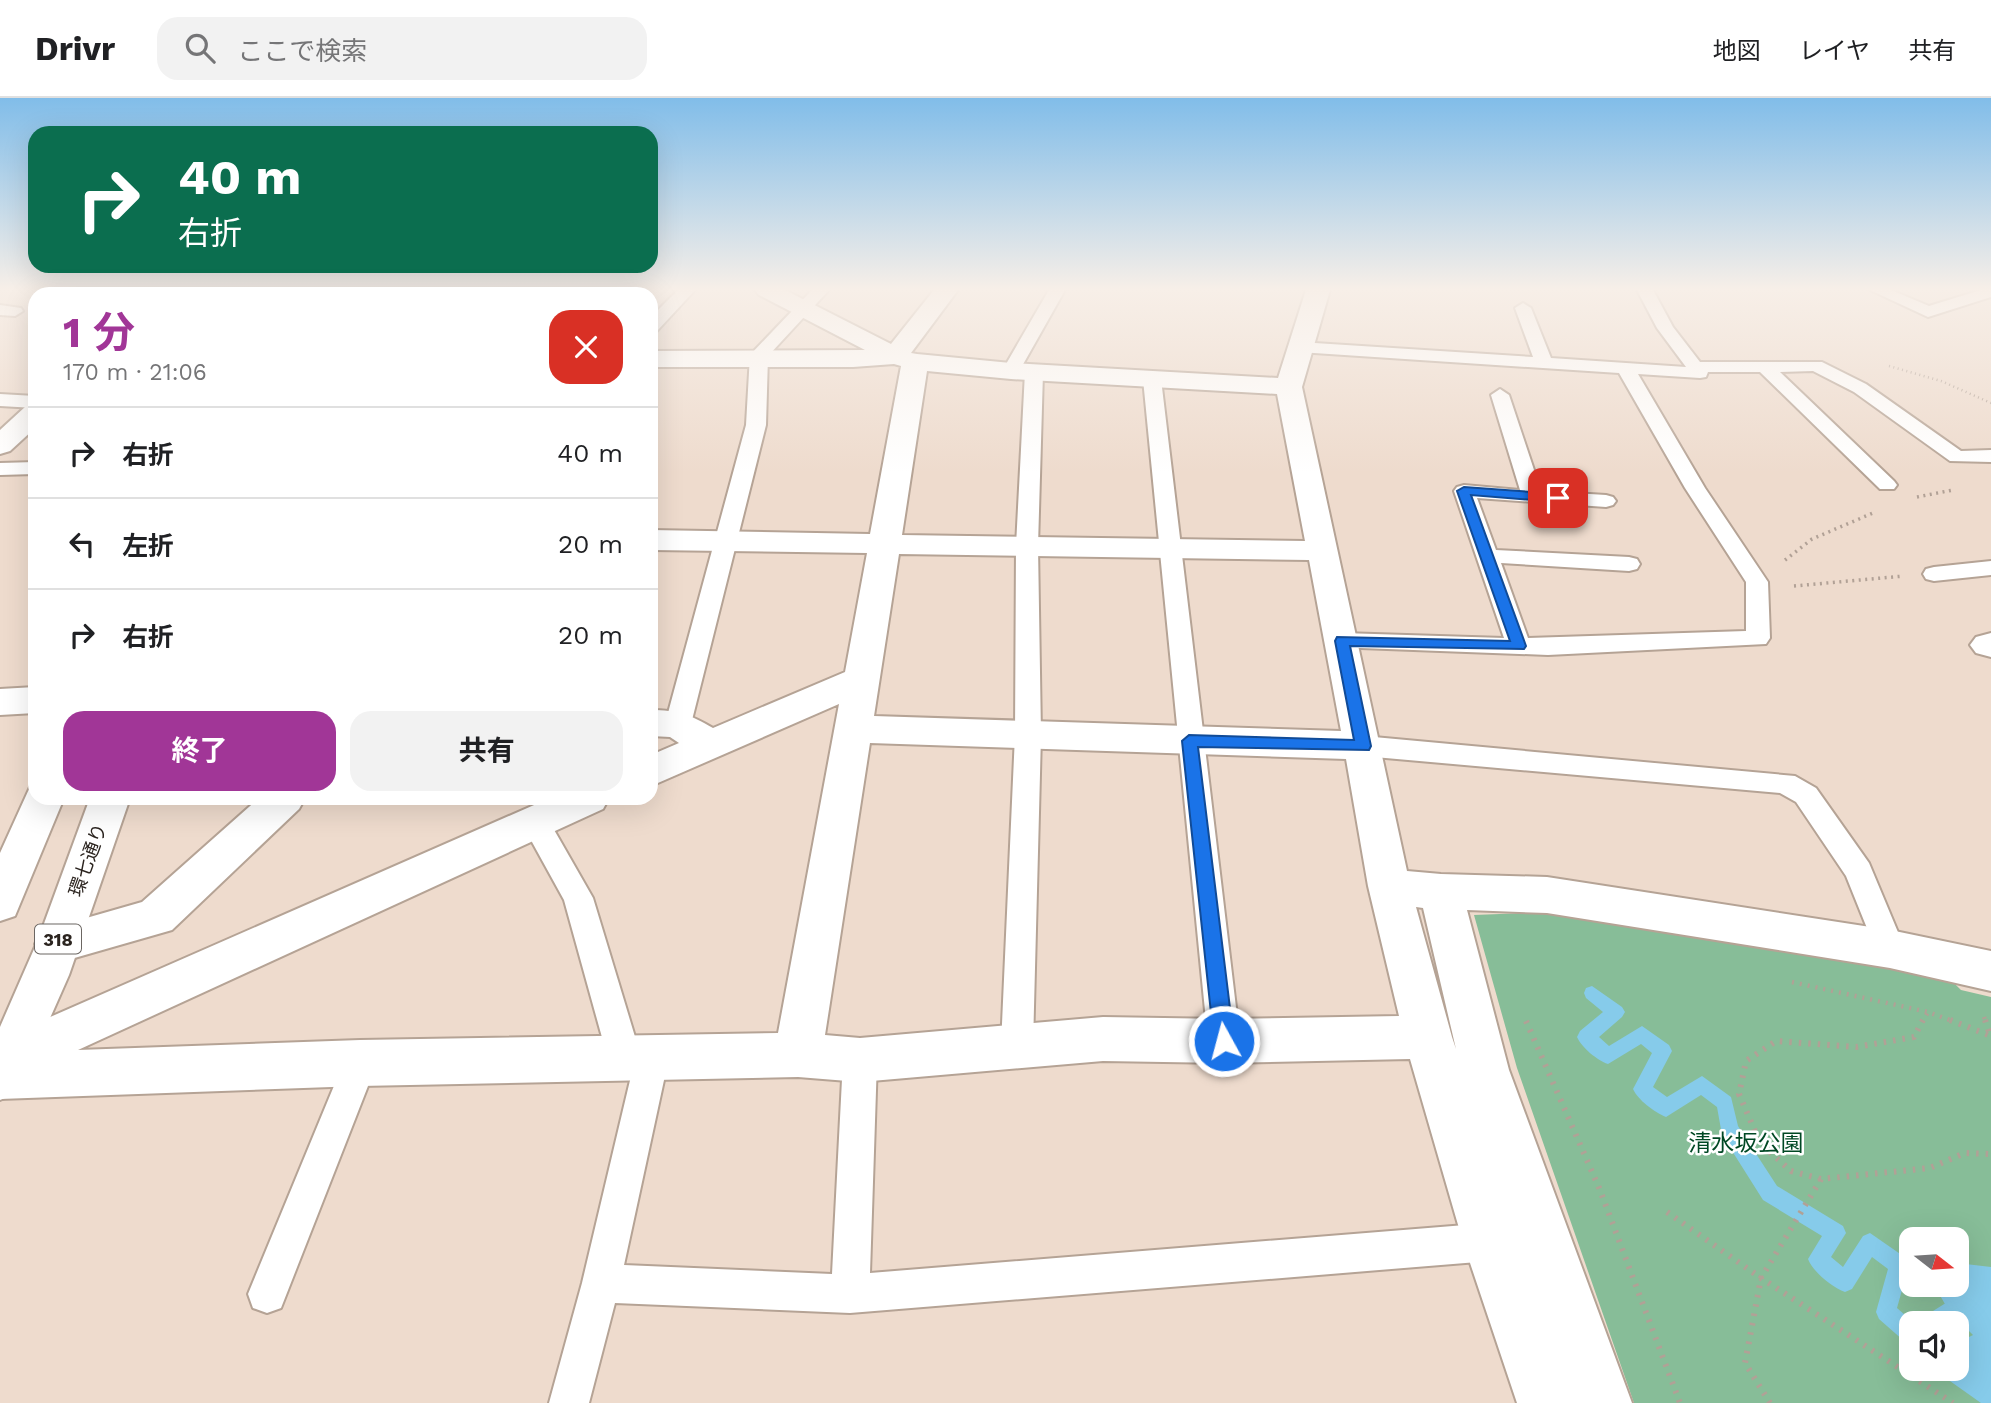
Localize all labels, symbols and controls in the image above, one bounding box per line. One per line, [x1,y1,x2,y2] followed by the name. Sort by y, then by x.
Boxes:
[157,17,647,80] search box
[35,29,115,68] text: Drivr
[181,29,219,67] icon: search
[237,36,367,66] text: ここで検索
[1713,37,1761,65] text: 地図
[1799,37,1870,65] text: レイヤ
[1908,37,1956,65] text: 共有
[178,148,301,206] text: 40 m
[63,154,154,245] icon: right
[178,214,242,252] text: 右折
[63,308,135,357] text: 1 分
[549,310,623,384] button: close
[63,359,207,386] text: 170 m · 21:06
[63,434,101,472] icon: right
[557,438,623,468] text: 40 m
[122,440,174,470] text: 右折
[1528,468,1588,528] pin
[1539,479,1577,517] icon: arrive
[63,525,101,563] icon: left
[558,529,623,559] text: 20 m
[122,531,174,561] text: 左折
[63,616,101,654] icon: right
[558,620,623,650] text: 20 m
[122,622,174,652] text: 右折
[63,711,336,791] button: 終了
[350,711,623,791] button: 共有
[64,820,112,900] street label: 環七通り
[35,924,81,954] road number: 318
[1187,1004,1261,1078] position arrow
[1689,1130,1804,1157] park label: 清水坂公園
[1899,1227,1969,1297] north arrow
[1899,1227,1969,1381] map controls
[1899,1311,1969,1381] button: sound

